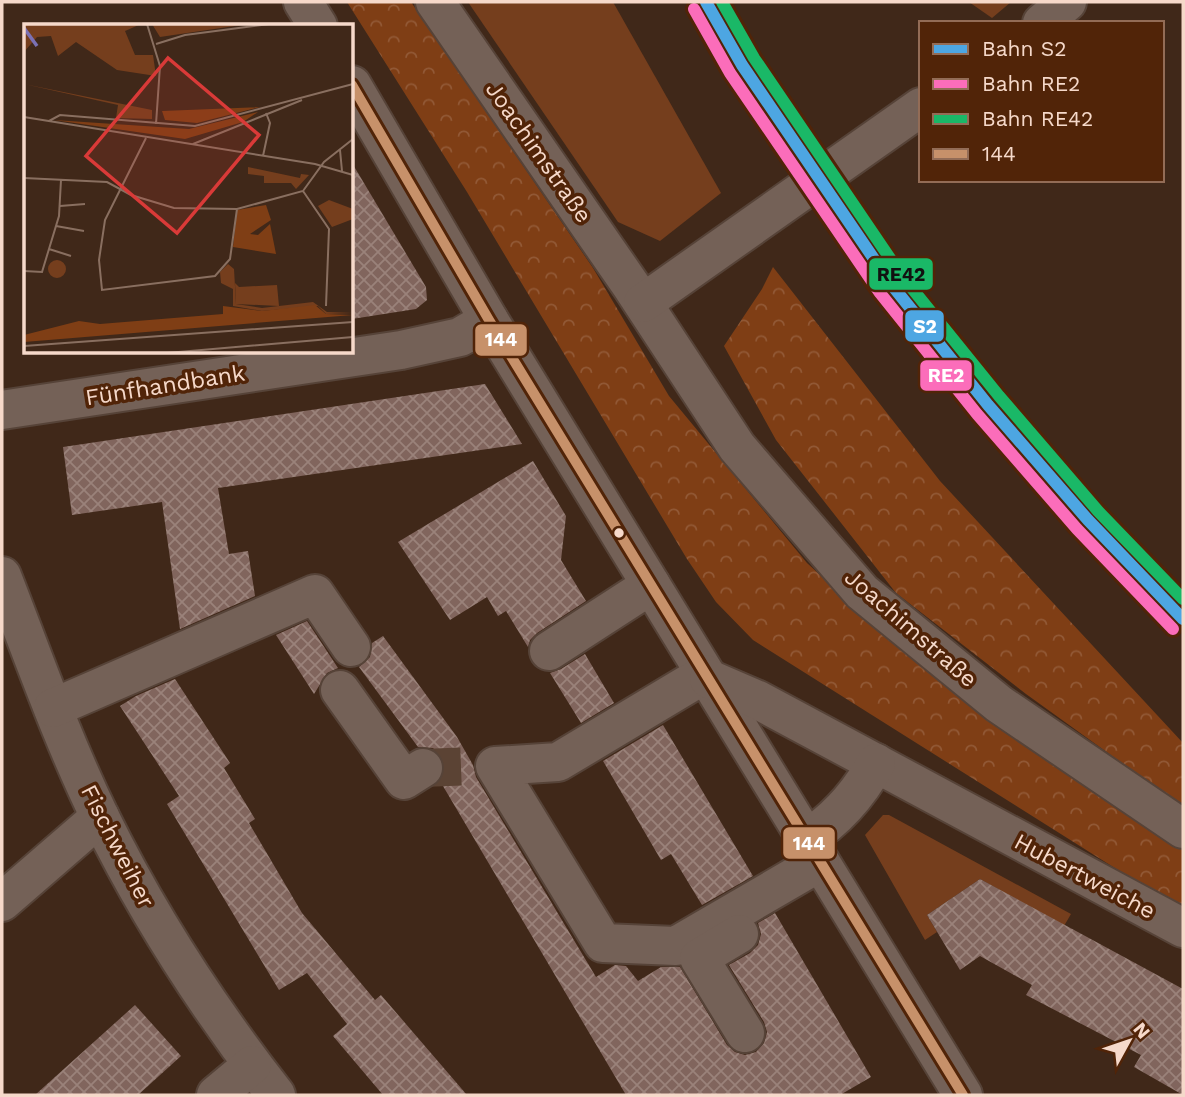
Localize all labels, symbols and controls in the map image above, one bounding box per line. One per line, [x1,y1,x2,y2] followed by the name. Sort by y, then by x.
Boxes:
[919,21,1164,182] legend
[24,24,354,354] inset map
[982,36,1066,61] text: Bahn S2
[982,71,1080,96] text: Bahn RE2
[480,77,597,228] street label: Joachimstraße
[982,106,1093,131] text: Bahn RE42
[982,141,1016,166] text: 144
[868,257,934,291] line badge: RE42
[877,263,925,286] text: RE42
[904,309,945,343] line badge: S2
[913,315,937,338] text: S2
[474,323,528,357] line badge: 144
[485,328,517,351] text: 144
[919,359,973,392] line badge: RE2
[83,360,247,411] street label: Fünfhandbank
[928,364,964,387] text: RE2
[612,526,626,540] unlabelled marker
[839,564,982,693] street label: Joachimstraße
[75,780,160,912] street label: Fischweiher
[782,826,836,860] line badge: 144
[1010,828,1160,925] street label: Hubertweiche
[793,832,825,855] text: 144
[1094,1006,1164,1076] north arrow
[1128,1018,1155,1043] text: N

